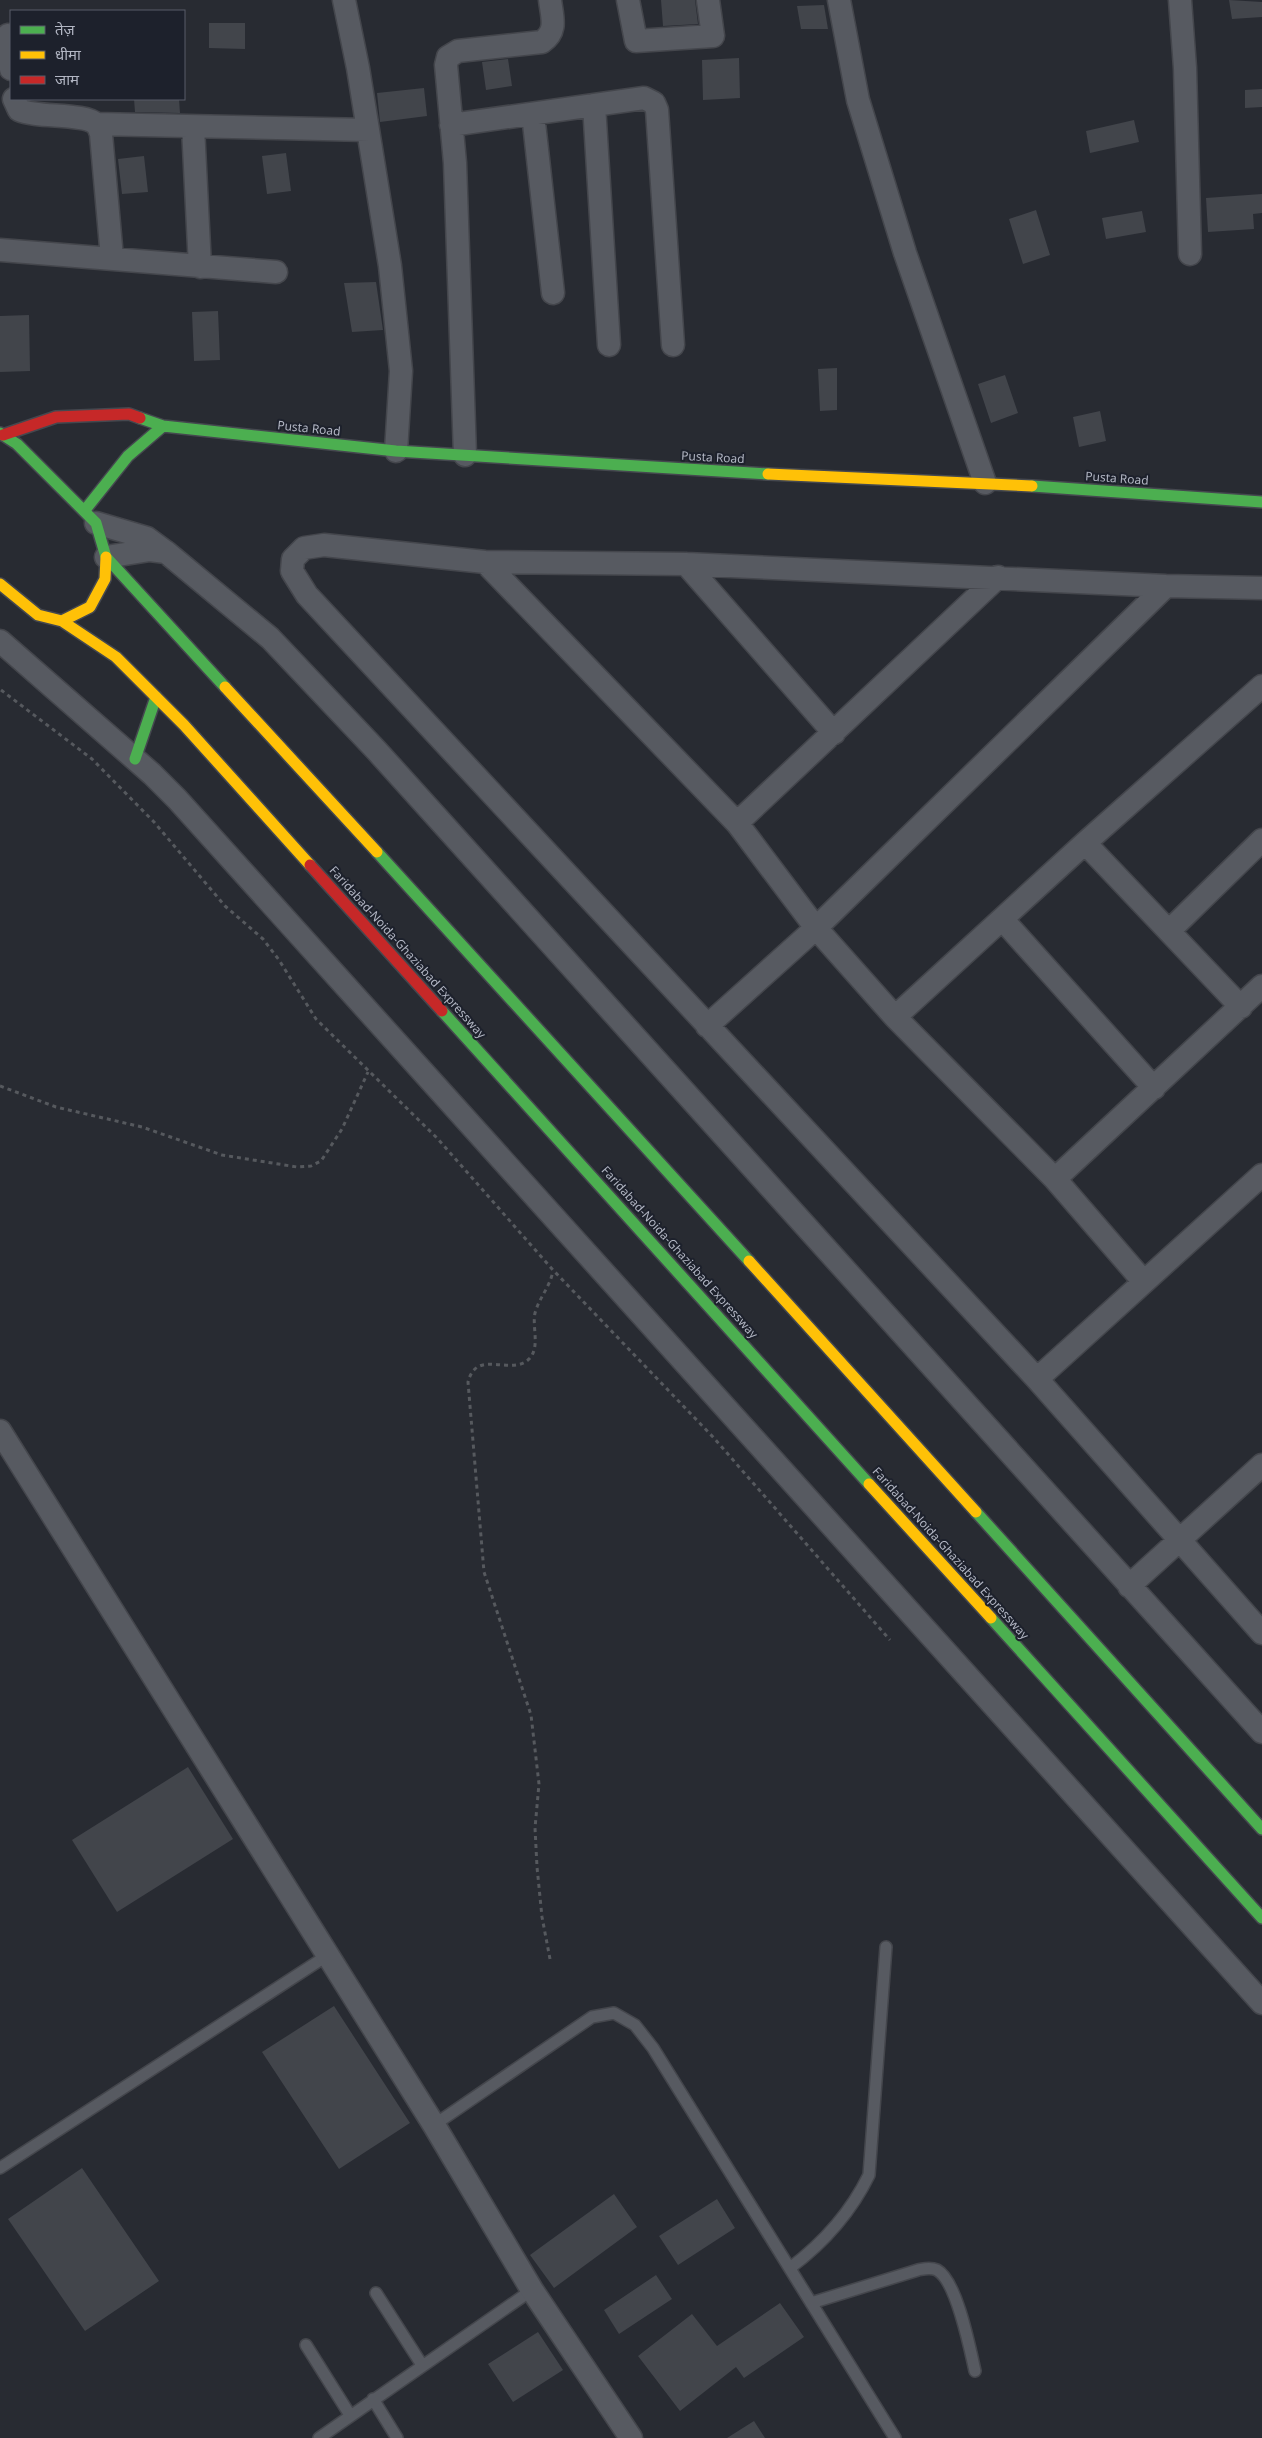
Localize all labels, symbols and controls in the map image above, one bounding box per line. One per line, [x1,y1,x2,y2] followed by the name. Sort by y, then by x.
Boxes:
[10,10,185,100] legend
[55,19,76,39] text: तेज़
[55,44,82,64] text: धीमा
[55,69,80,89] text: जाम
[277,416,341,440] street label: Pusta Road
[681,447,745,467] street label: Pusta Road
[1085,467,1149,489] street label: Pusta Road
[326,862,491,1043] street label: Faridabad-Noida-Ghaziabad Expressway
[598,1162,763,1343] street label: Faridabad-Noida-Ghaziabad Expressway
[869,1463,1034,1644] street label: Faridabad-Noida-Ghaziabad Expressway

